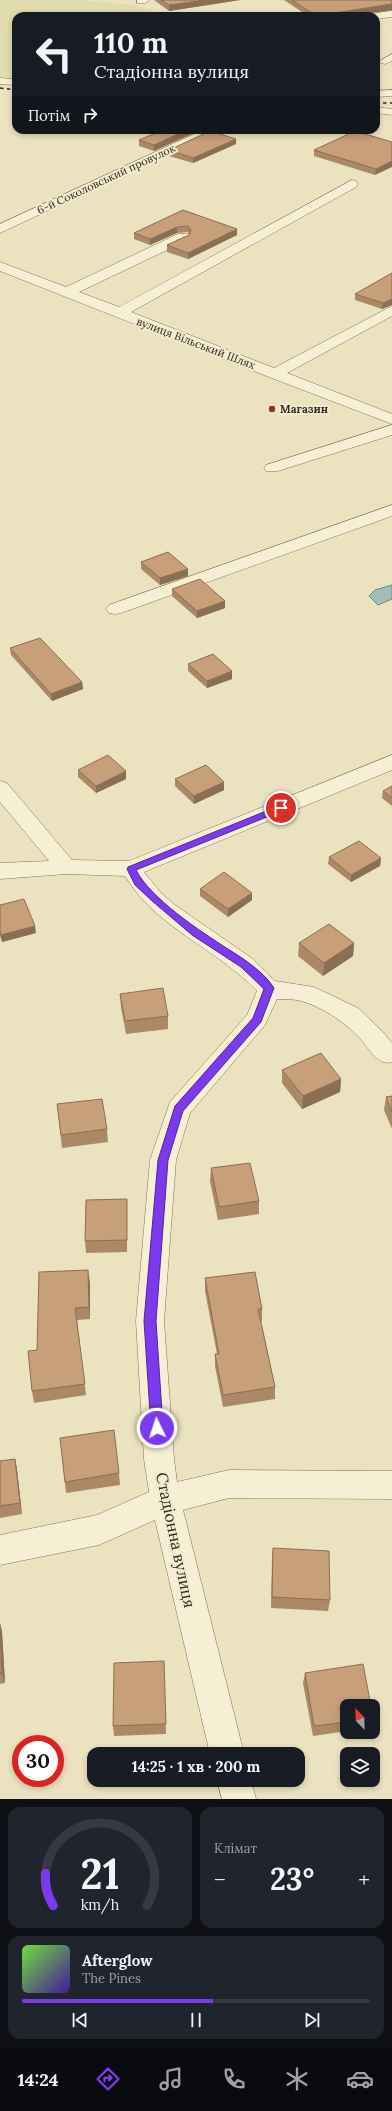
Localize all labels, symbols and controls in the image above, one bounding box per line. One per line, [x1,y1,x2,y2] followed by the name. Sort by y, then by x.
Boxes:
[94,25,168,61] text: 110 m
[28,28,80,80] icon: left
[94,60,249,83] text: Стадіонна вулиця
[79,104,101,126] icon: right
[28,106,71,125] text: Потім
[35,141,177,217] street label: 6-й Соколовський провулок
[135,314,257,372] street label: вулиця Вільський Шлях
[280,402,328,416] place label: Магазин
[267,404,277,414] marker: Магазин
[264,791,298,825] pin
[270,797,292,819] icon: arrive
[136,1407,178,1449] position arrow
[152,1471,200,1609] street label: Стадіонна вулиця
[340,1699,380,1739] north arrow
[340,1699,380,1787] map controls
[12,1735,64,1787] speed limit sign: 30
[340,1747,380,1787] button: layers
[132,1757,260,1776] text: 14:25 · 1 хв · 200 m
[214,1840,257,1857] text: Клімат
[80,1846,120,1899] text: 21
[270,1860,314,1898] text: 23°
[214,1865,226,1893] text: −
[358,1865,370,1893] text: +
[81,1895,120,1914] text: km/h
[82,1951,152,1970] text: Afterglow
[82,1970,141,1987] text: The Pines
[69,2009,91,2031] icon: previous
[185,2009,207,2031] icon: pause
[301,2009,323,2031] icon: next
[94,2065,122,2093] icon: directions
[157,2065,185,2093] icon: music
[220,2065,248,2093] icon: phone
[283,2065,311,2093] icon: climate
[346,2065,374,2093] icon: car
[18,2068,59,2091] text: 14:24

